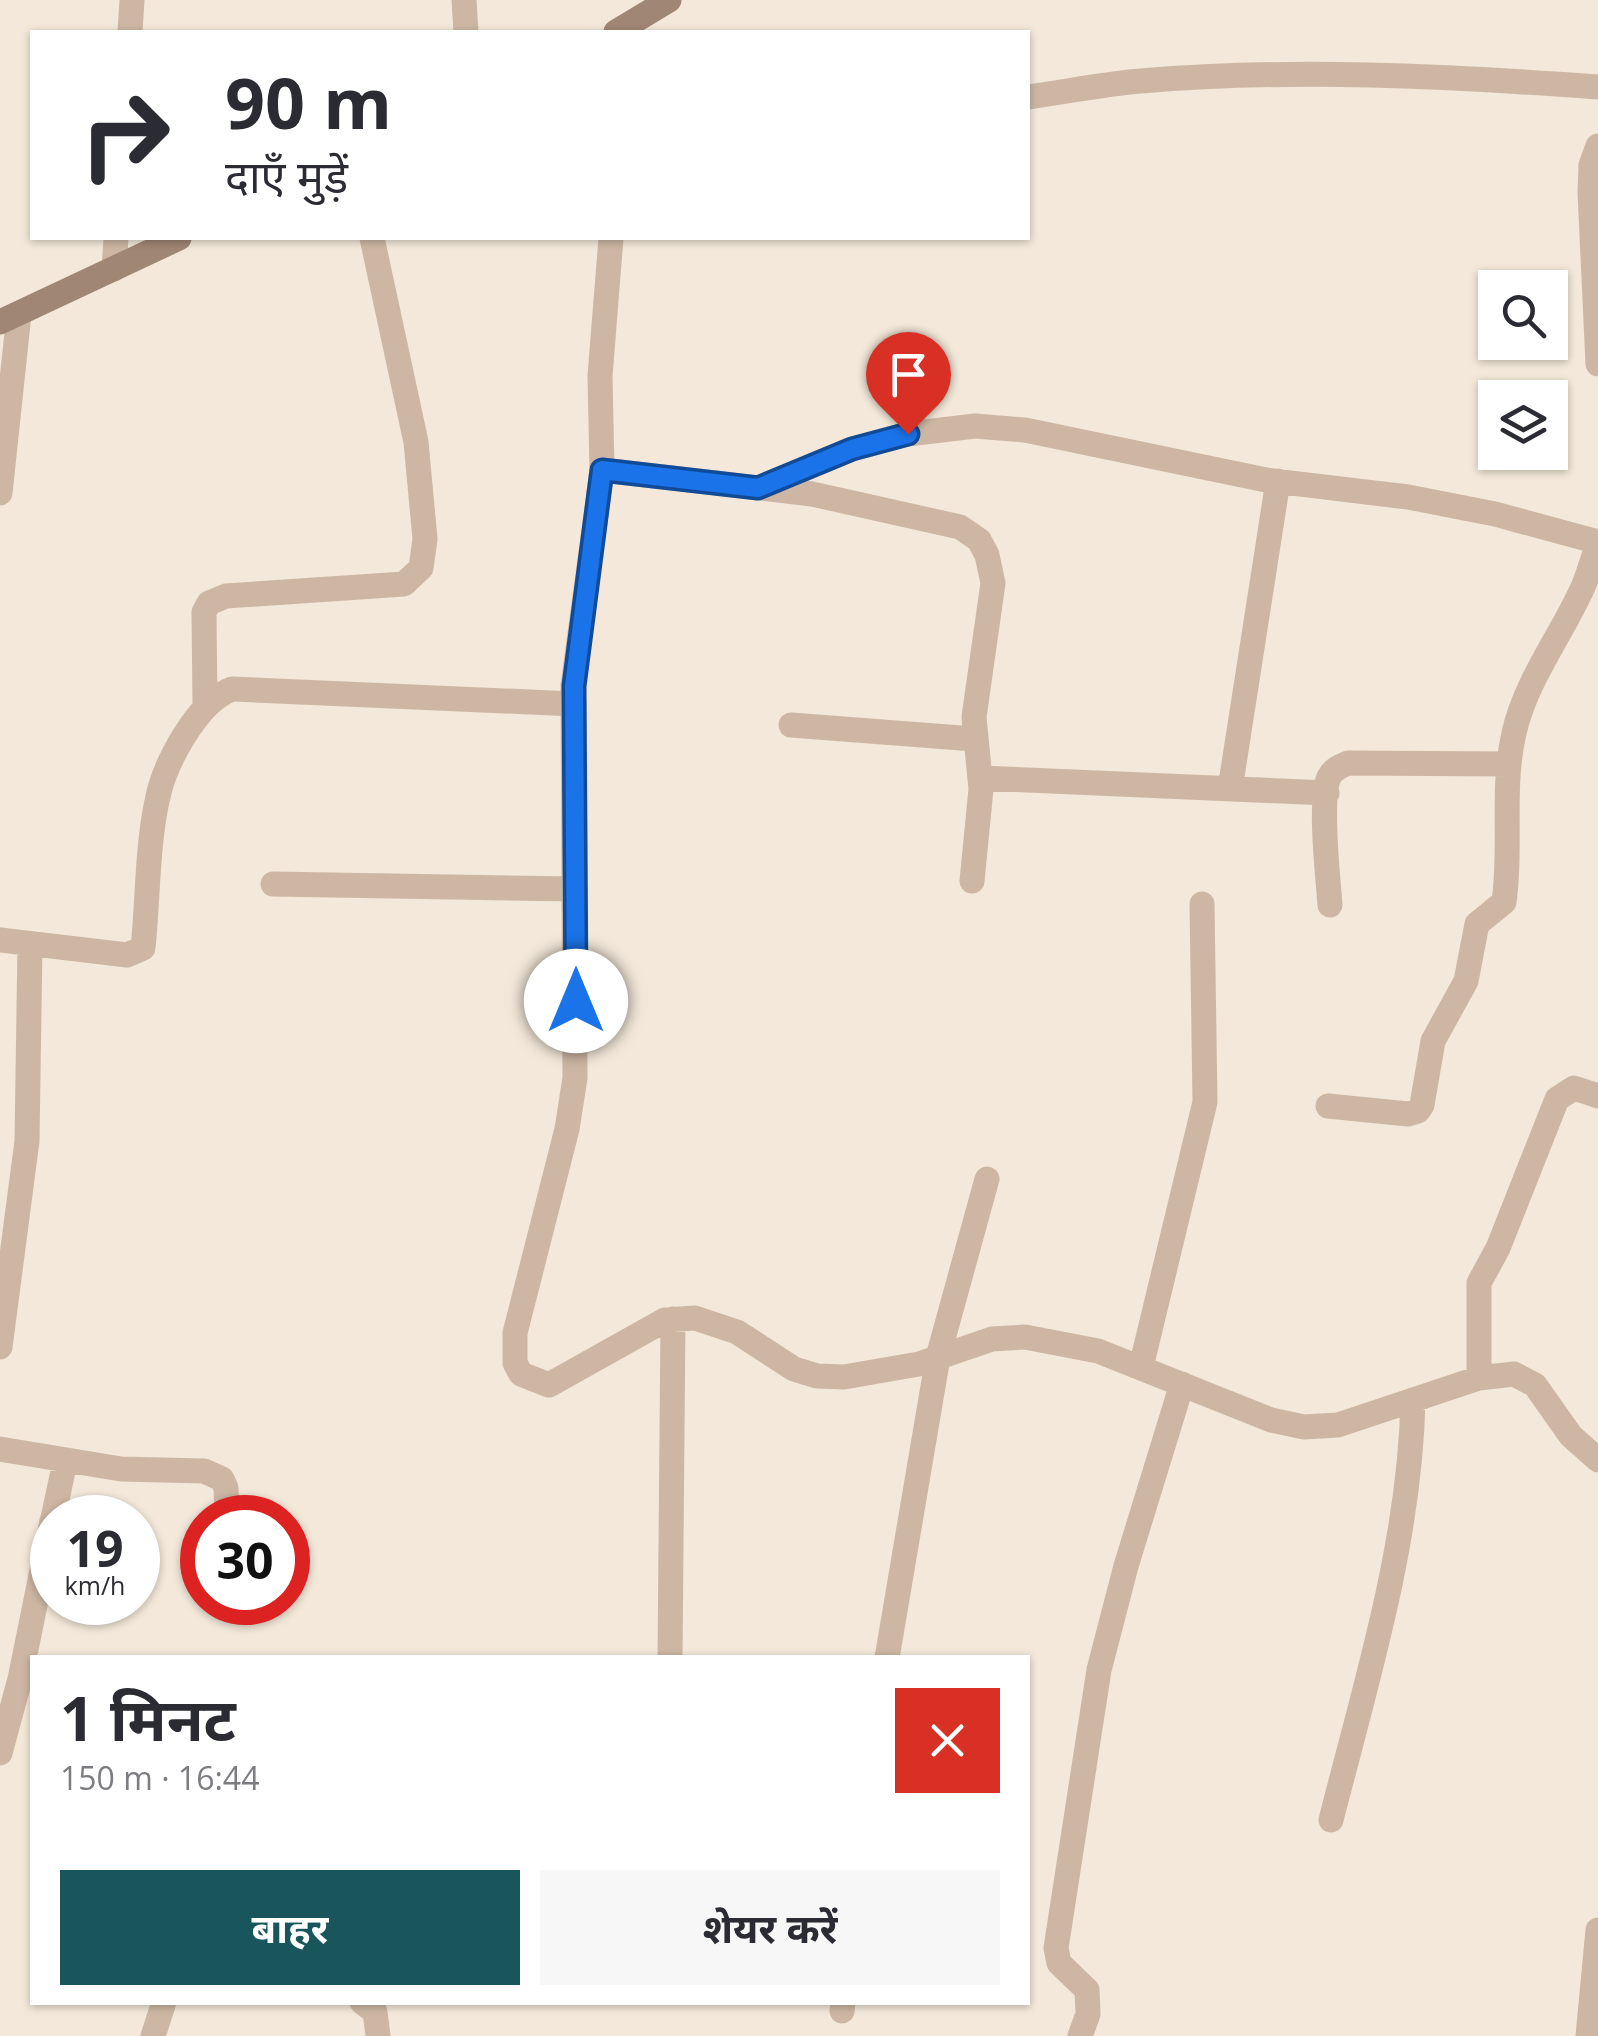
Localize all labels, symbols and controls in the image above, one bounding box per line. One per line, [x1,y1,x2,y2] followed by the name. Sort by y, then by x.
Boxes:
[225,54,392,150] text: 90 m
[60,70,190,200] icon: right
[225,145,348,206] text: दाएँ मुड़ें
[1478,270,1568,470] map controls
[1478,270,1568,360] button: search
[866,332,951,435] pin
[881,347,936,402] icon: arrive
[1478,380,1568,470] button: layers
[524,949,628,1053] position arrow
[180,1495,310,1625] speed limit sign: 30
[66,1514,124,1582] text: 19
[65,1568,125,1602] text: km/h
[60,1677,236,1759] text: 1 मिनट
[895,1688,1000,1793] button: close
[60,1756,259,1799] text: 150 m · 16:44
[60,1870,520,1985] button: बाहर
[540,1870,1000,1985] button: शेयर करें

